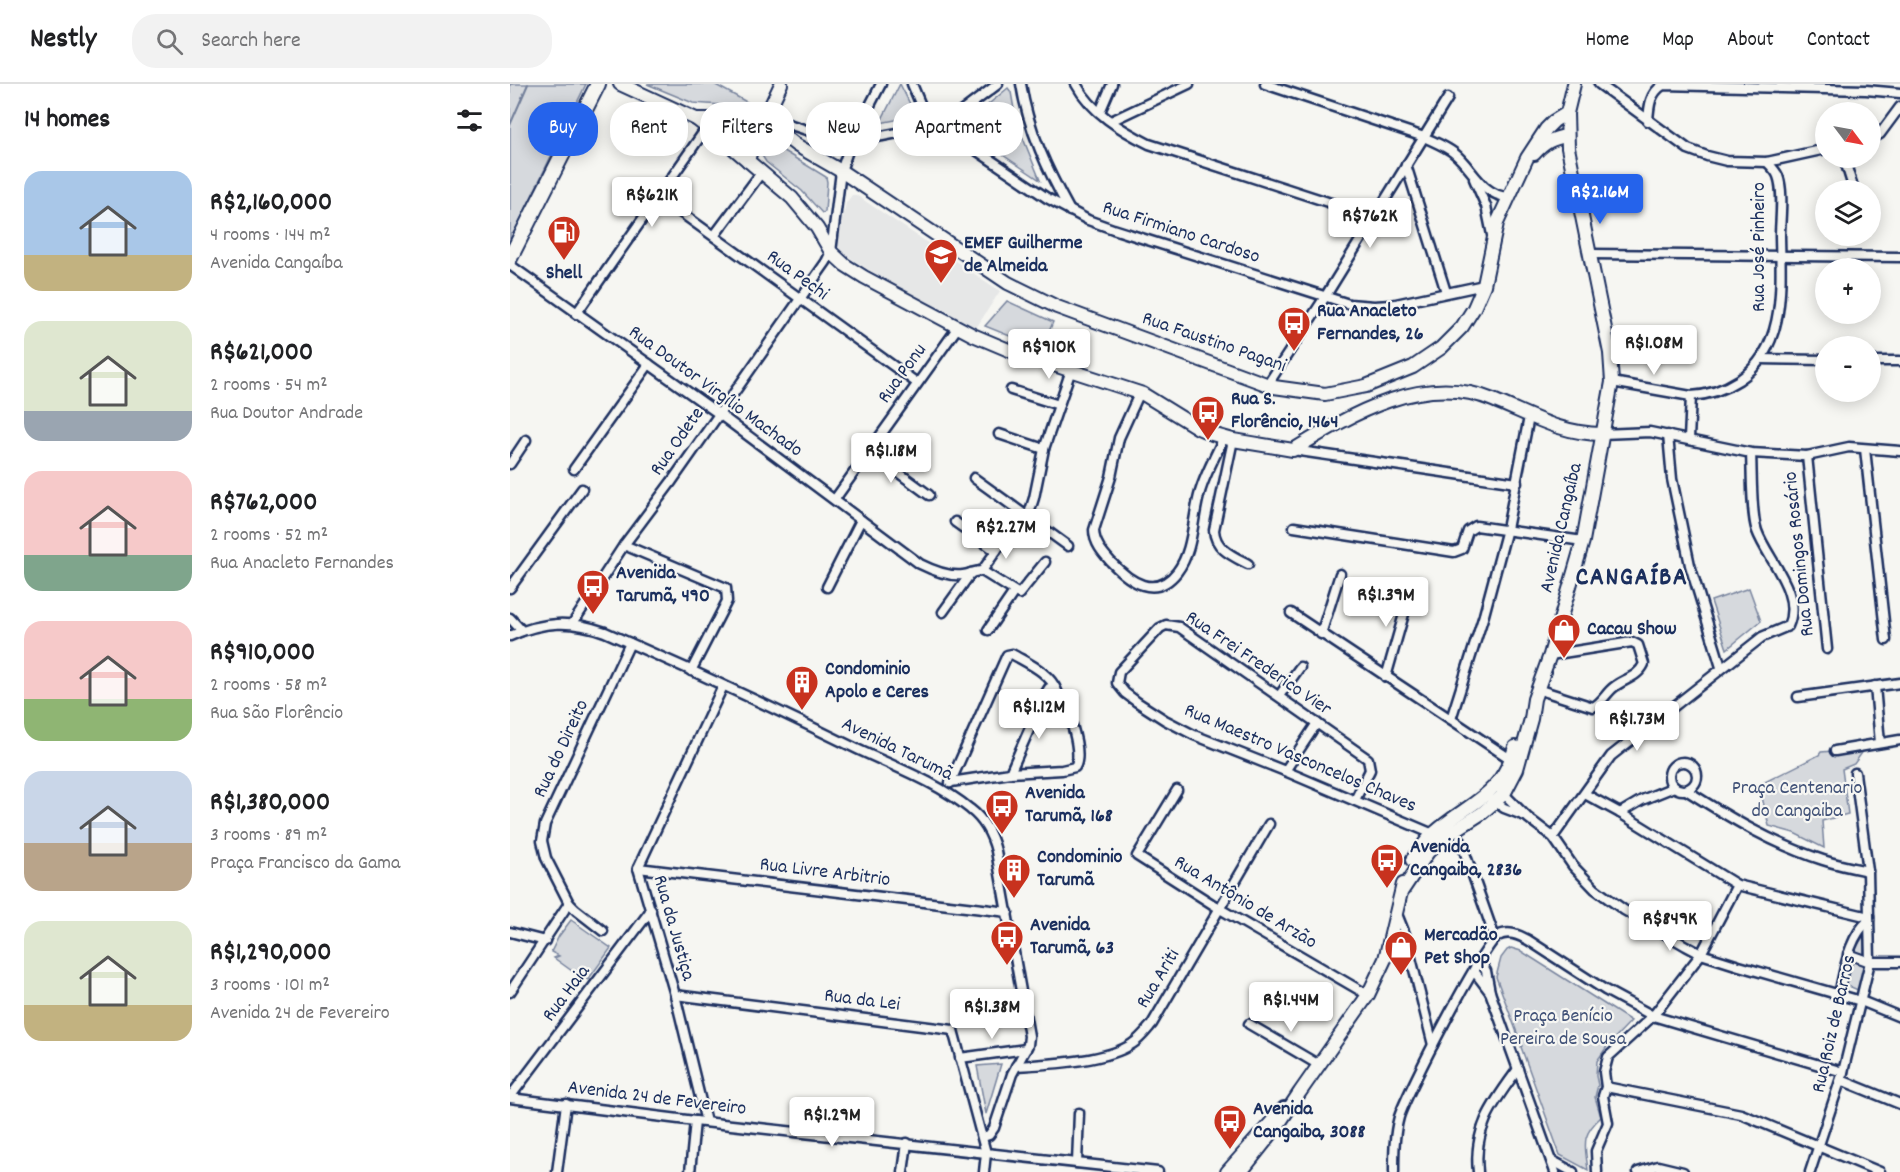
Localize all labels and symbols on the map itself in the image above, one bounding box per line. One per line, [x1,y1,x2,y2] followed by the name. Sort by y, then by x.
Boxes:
[1815,102,1881,168] north arrow
[1545,174,1655,225] pin: R$2.16M
[603,177,701,228] pin: R$621K
[1746,182,1774,312] street label: Rua José Pinheiro
[1099,194,1263,272] street label: Rua Firmiano Cardoso
[1321,198,1419,249] pin: R$762K
[546,214,582,261] fuel station icon: Shell
[964,230,1083,281] place label: EMEF Guilherme de Almeida
[923,237,959,284] school or university icon: EMEF Guilherme de Almeida
[760,244,834,308] street label: Rua Pechi
[546,260,582,288] place label: Shell
[1317,298,1424,349] place label: Rua Anacleto Fernandes, 26
[1138,305,1290,381] street label: Rua Faustino Pagani
[1276,305,1312,352] bus stop icon: Rua Anacleto Fernandes, 26
[622,319,808,465] street label: Rua Doutor Virgílio Machado
[1599,325,1709,376] pin: R$1.08M
[1000,329,1098,380] pin: R$910K
[872,338,934,410] street label: Rua Ponu
[1231,386,1339,437] place label: Rua S. Florêncio, 1464
[1190,394,1226,441] bus stop icon: Rua S. Florêncio, 1464
[644,402,712,482] street label: Rua Odete
[836,433,946,484] pin: R$1.18M
[1533,460,1591,596] street label: Avenida Cangaíba
[1777,470,1823,638] street label: Rua Domingos Rosário
[951,509,1061,560] pin: R$2.27M
[616,560,710,611] place label: Avenida Tarumã, 490
[1575,560,1689,597] district label: CANGAÍBA
[575,568,611,615] bus stop icon: Avenida Tarumã, 490
[1331,577,1441,628] pin: R$1.39M
[1179,605,1337,724] street label: Rua Frei Frederico Vier
[1546,612,1582,659] shop icon: Cacau Show
[1587,616,1677,644] place label: Cacau Show
[825,656,929,707] place label: Condominio Apolo e Ceres
[784,664,820,711] building icon: Condominio Apolo e Ceres
[984,689,1094,740] pin: R$1.12M
[527,695,597,803] street label: Rua do Direito
[1179,697,1421,821] street label: Rua Maestro Vasconcelos Chaves
[1582,701,1692,752] pin: R$1.73M
[836,711,958,789] street label: Avenida Tarumã
[1732,775,1862,826] park label: Praça Centenario do Cangaiba
[1025,780,1113,831] place label: Avenida Tarumã, 168
[984,788,1020,835] bus stop icon: Avenida Tarumã, 168
[1410,834,1522,885] place label: Avenida Cangaiba, 2836
[1369,842,1405,889] bus stop icon: Avenida Cangaiba, 2836
[1037,844,1123,895] place label: Condominio Tarumã
[1168,849,1322,957] street label: Rua Antônio de Arzão
[758,851,892,895] street label: Rua Livre Arbitrio
[996,852,1032,899] building icon: Condominio Tarumã
[645,872,702,985] street label: Rua da Justiça
[1621,901,1719,952] pin: R$849K
[1030,912,1114,963] place label: Avenida Tarumã, 63
[989,919,1025,966] bus stop icon: Avenida Tarumã, 63
[1424,922,1498,973] place label: Mercadão Pet Shop
[1383,929,1419,976] shop icon: Mercadão Pet Shop
[1130,943,1188,1014] street label: Rua Ariti
[1806,952,1864,1096] street label: Rua Roiz de Barros
[536,959,598,1028] street label: Rua Haia
[822,982,902,1020] street label: Rua da Lei
[1236,982,1346,1033] pin: R$1.44M
[937,989,1047,1040] pin: R$1.38M
[1500,1003,1627,1054] park label: Praça Benício Pereira de Sousa
[566,1074,748,1124] street label: Avenida 24 de Fevereiro
[1253,1096,1366,1147] place label: Avenida Cangaiba, 3088
[777,1097,887,1148] pin: R$1.29M
[1212,1103,1248,1150] bus stop icon: Avenida Cangaiba, 3088

